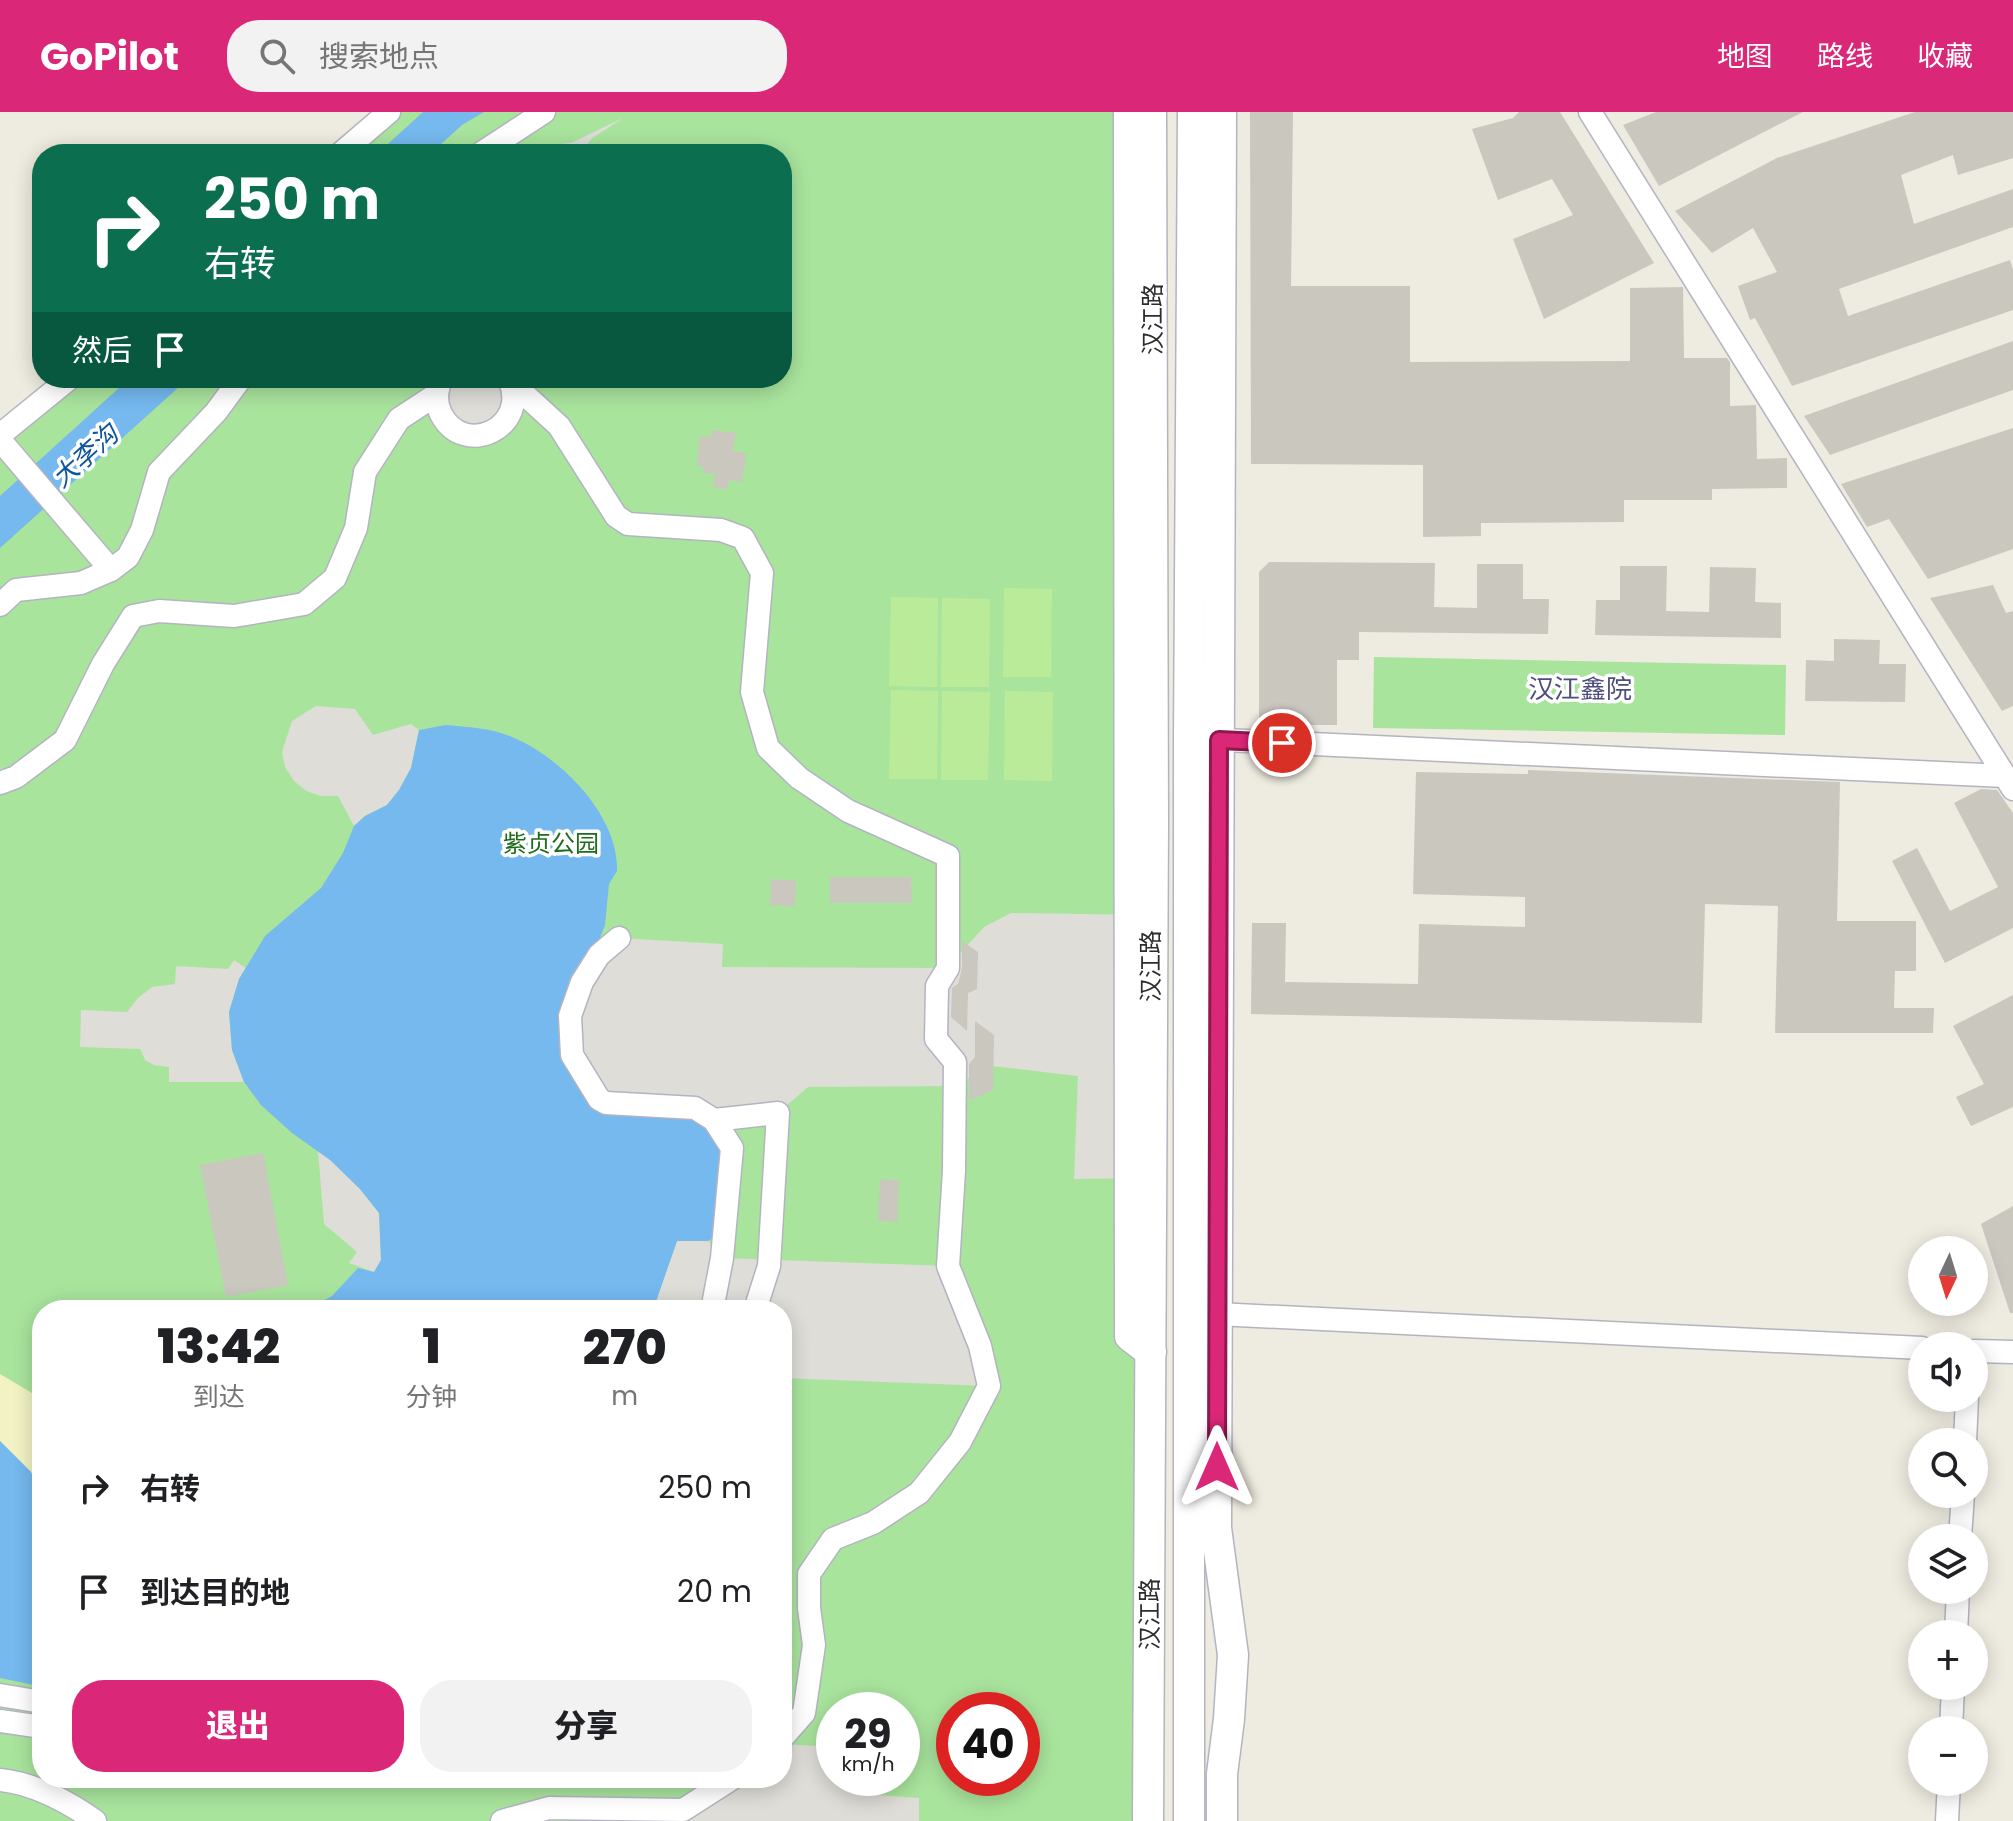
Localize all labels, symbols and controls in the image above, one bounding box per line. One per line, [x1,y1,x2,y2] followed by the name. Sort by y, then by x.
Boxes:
[227,20,787,92] search box
[40,30,179,83] text: GoPilot
[255,34,299,78] icon: search
[319,35,439,78] text: 搜索地点
[1717,37,1773,76] text: 地图
[1817,37,1873,76] text: 路线
[1917,37,1973,76] text: 收藏
[204,160,380,239] text: 250 m
[72,176,176,280] icon: right
[204,238,276,289] text: 右转
[1136,283,1169,355] street label: 汉江路
[148,328,192,372] icon: arrive
[72,329,132,372] text: 然后
[44,415,128,495] water label: 大李沟
[1528,671,1632,707] district label: 汉江鑫院
[1248,709,1316,777] pin
[1260,721,1304,765] icon: arrive
[503,827,599,860] park label: 紫贞公园
[1134,930,1167,1002] street label: 汉江路
[1908,1236,1988,1316] north arrow
[1908,1236,1988,1796] map controls
[157,1313,280,1380] text: 13:42
[422,1313,441,1380] text: 1
[583,1314,667,1381] text: 270
[1908,1332,1988,1412] button: sound
[611,1378,638,1414] text: m
[193,1379,245,1415] text: 到达
[405,1379,457,1415] text: 分钟
[1175,1425,1259,1509] position arrow
[1908,1428,1988,1508] button: search
[72,1466,116,1510] icon: right
[658,1466,752,1509] text: 250 m
[140,1467,200,1510] text: 右转
[1908,1524,1988,1604] button: layers
[72,1570,116,1614] icon: arrive
[677,1570,752,1613] text: 20 m
[140,1571,290,1614] text: 到达目的地
[1133,1578,1166,1650] street label: 汉江路
[1908,1620,1988,1700] button: +
[72,1680,404,1772] button: 退出
[420,1680,752,1772] button: 分享
[936,1692,1040,1796] speed limit sign: 40
[844,1706,892,1762] text: 29
[1908,1716,1988,1796] button: −
[841,1750,895,1778] text: km/h

